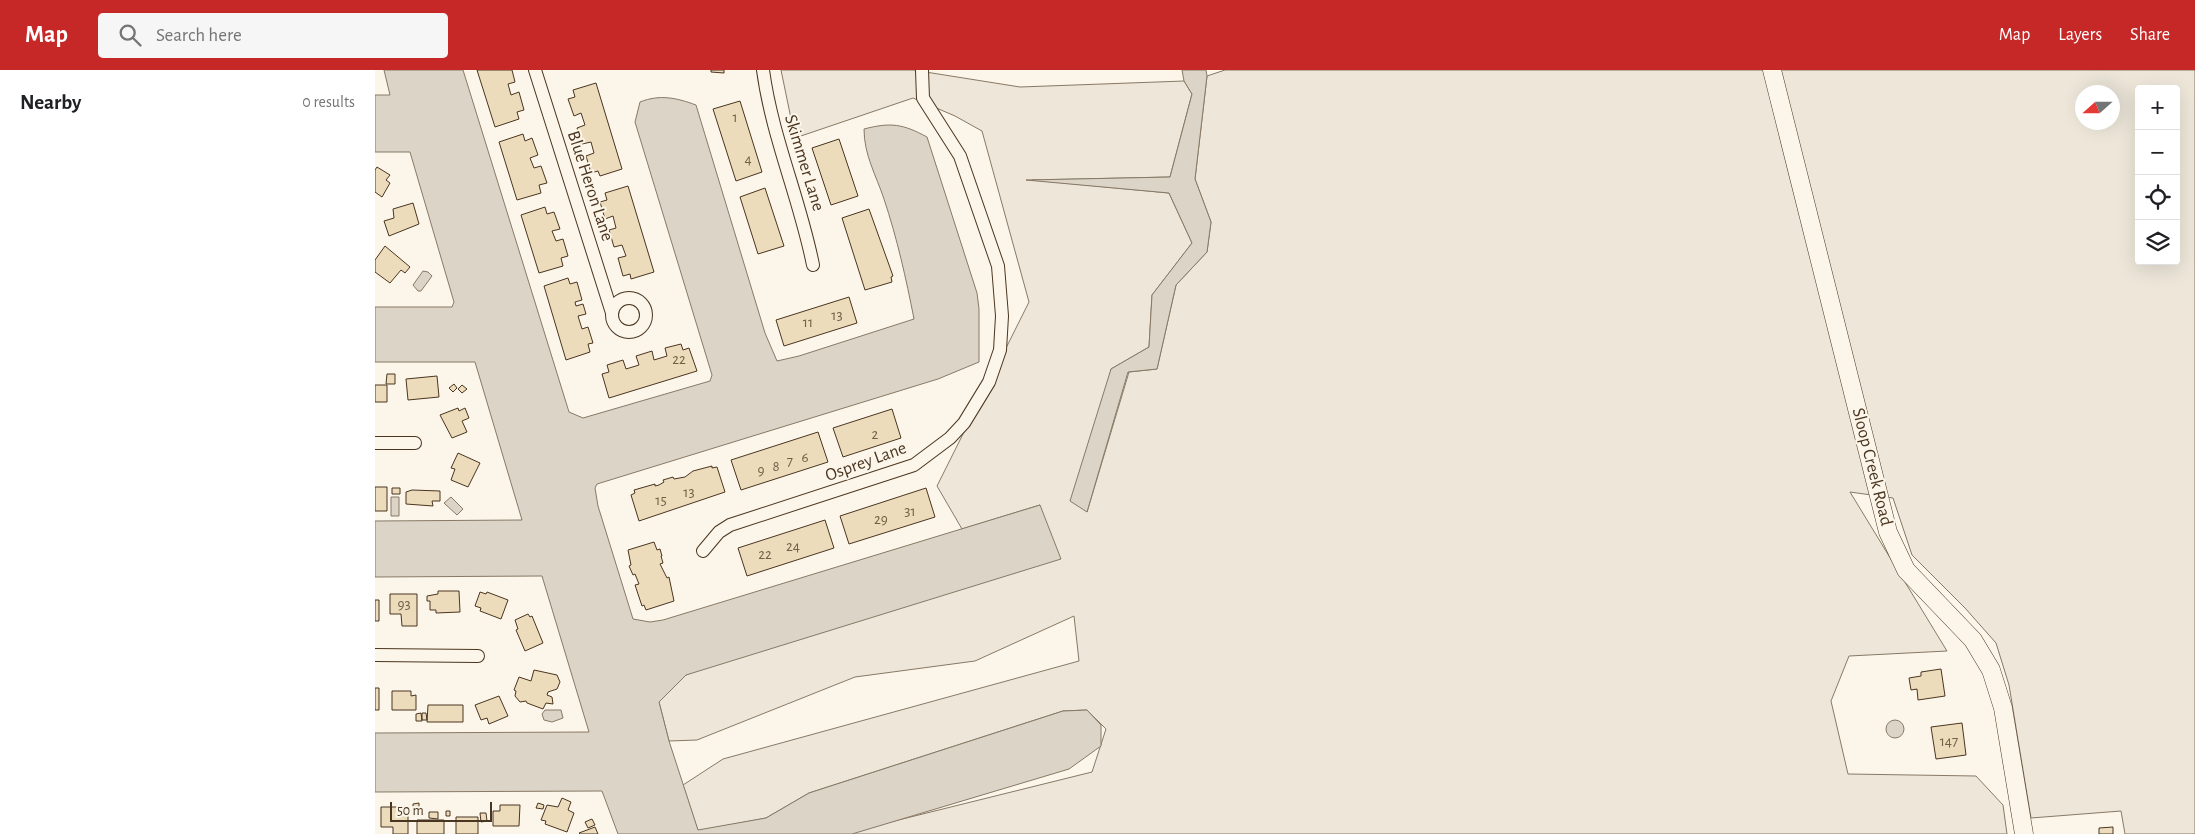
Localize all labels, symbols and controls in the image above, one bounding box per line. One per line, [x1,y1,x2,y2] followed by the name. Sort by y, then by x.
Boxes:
[98,13,448,58] search box
[116,21,144,49] icon: search
[25,23,68,47] text: Map
[156,26,242,45] text: Search here
[1999,26,2030,44] text: Map
[2058,26,2102,44] text: Layers
[2130,26,2170,44] text: Share
[2075,85,2120,130] north arrow
[2135,85,2180,265] map controls
[2135,85,2180,130] button: +
[20,92,81,113] text: Nearby
[302,94,355,110] text: 0 results
[732,110,738,125] house number: 1
[781,113,827,213] street label: Skimmer Lane
[564,129,616,243] street label: Blue Heron Lane
[2135,130,2180,175] button: −
[744,152,752,167] house number: 4
[2135,175,2180,220] button: locate
[2135,220,2180,265] button: layers
[831,308,843,323] house number: 13
[803,315,813,330] house number: 11
[672,352,686,367] house number: 22
[1849,406,1895,528] street label: Sloop Creek Road
[872,427,879,442] house number: 2
[823,439,909,485] street label: Osprey Lane
[801,450,809,465] house number: 6
[787,454,793,469] house number: 7
[772,459,780,474] house number: 8
[757,463,765,478] house number: 9
[683,485,695,500] house number: 13
[655,493,667,508] house number: 15
[904,504,916,519] house number: 31
[874,512,888,527] house number: 29
[786,539,800,554] house number: 24
[758,547,772,562] house number: 22
[397,597,411,612] house number: 93
[1940,734,1958,749] house number: 147
[390,799,493,822] scale bar
[397,804,424,818] text: 50 m

